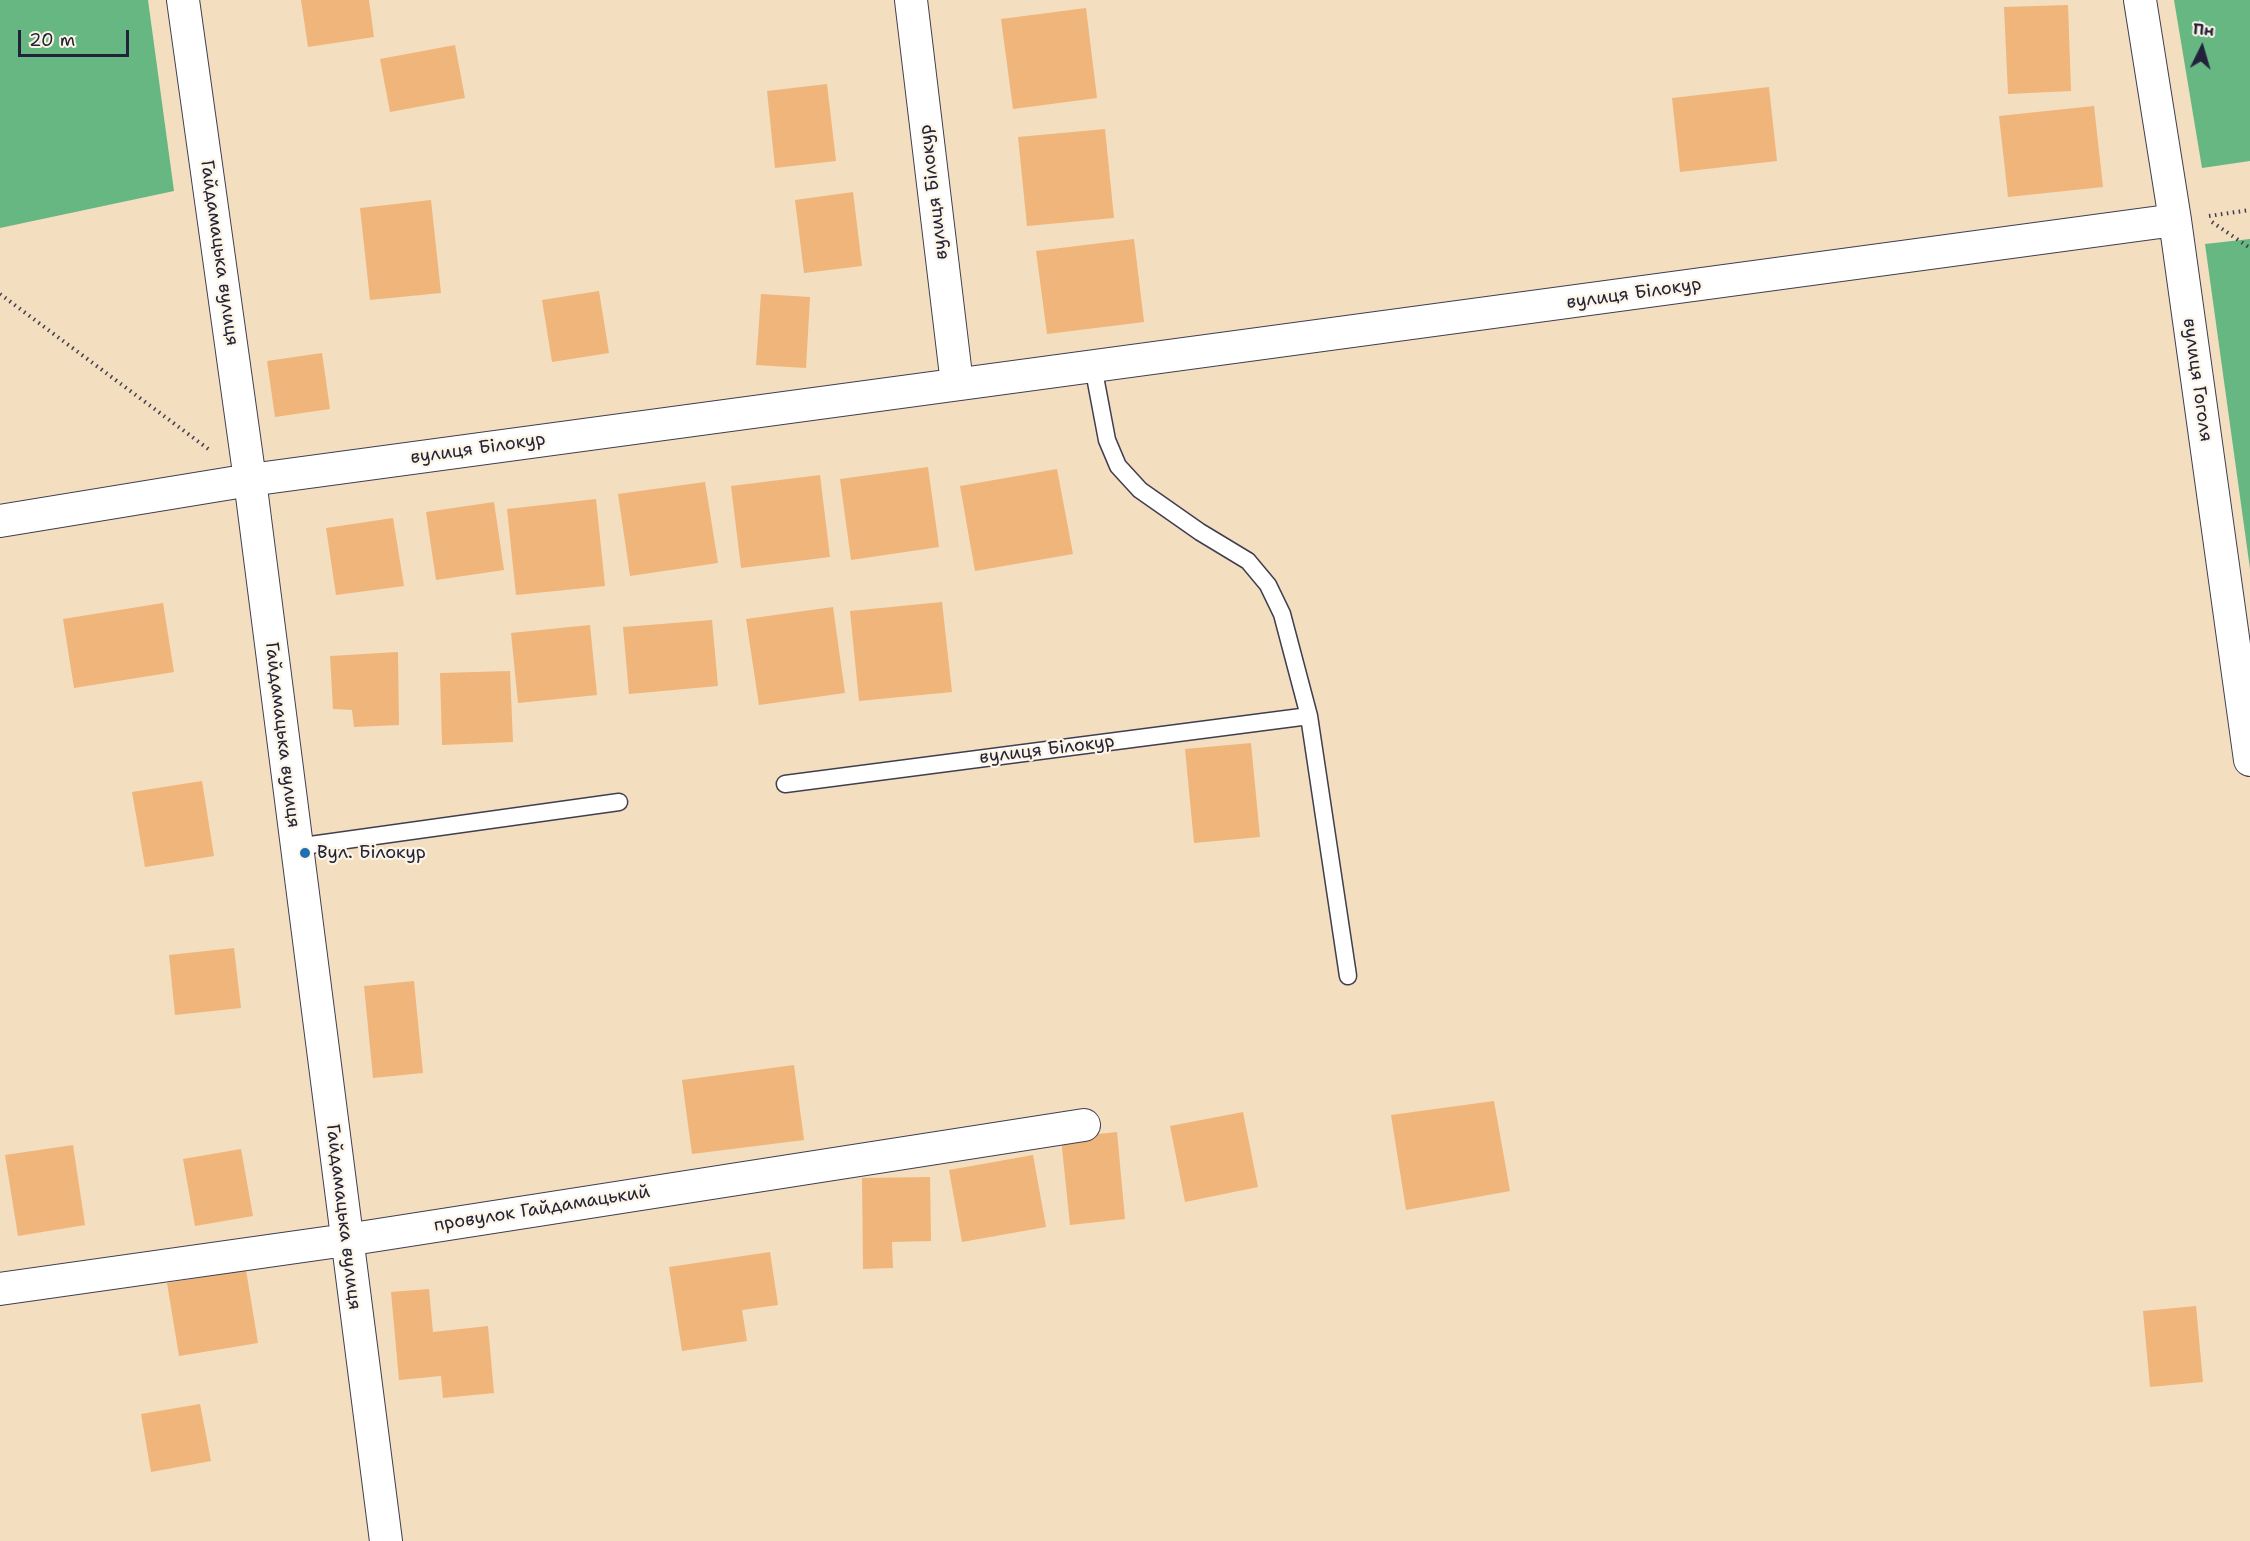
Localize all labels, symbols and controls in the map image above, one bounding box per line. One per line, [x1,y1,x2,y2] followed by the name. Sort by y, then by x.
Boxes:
[21,18,132,56] scale bar
[2172,18,2232,78] north arrow
[2192,18,2215,41] text: Пн
[29,28,75,52] text: 20 m
[915,123,953,261] street label: вулиця Білокур
[195,159,243,347] street label: Гайдамацька вулиця
[1565,274,1703,314] street label: вулиця Білокур
[2178,317,2216,443] street label: вулиця Гоголя
[409,429,547,469] street label: вулиця Білокур
[260,641,304,829] street label: Гайдамацька вулиця
[978,731,1116,769] street label: вулиця Білокур
[317,842,426,864] place label: Вул. Білокур
[298,846,312,860] marker: Вул. Білокур
[321,1123,365,1311] street label: Гайдамацька вулиця
[432,1181,652,1237] street label: провулок Гайдамацький

